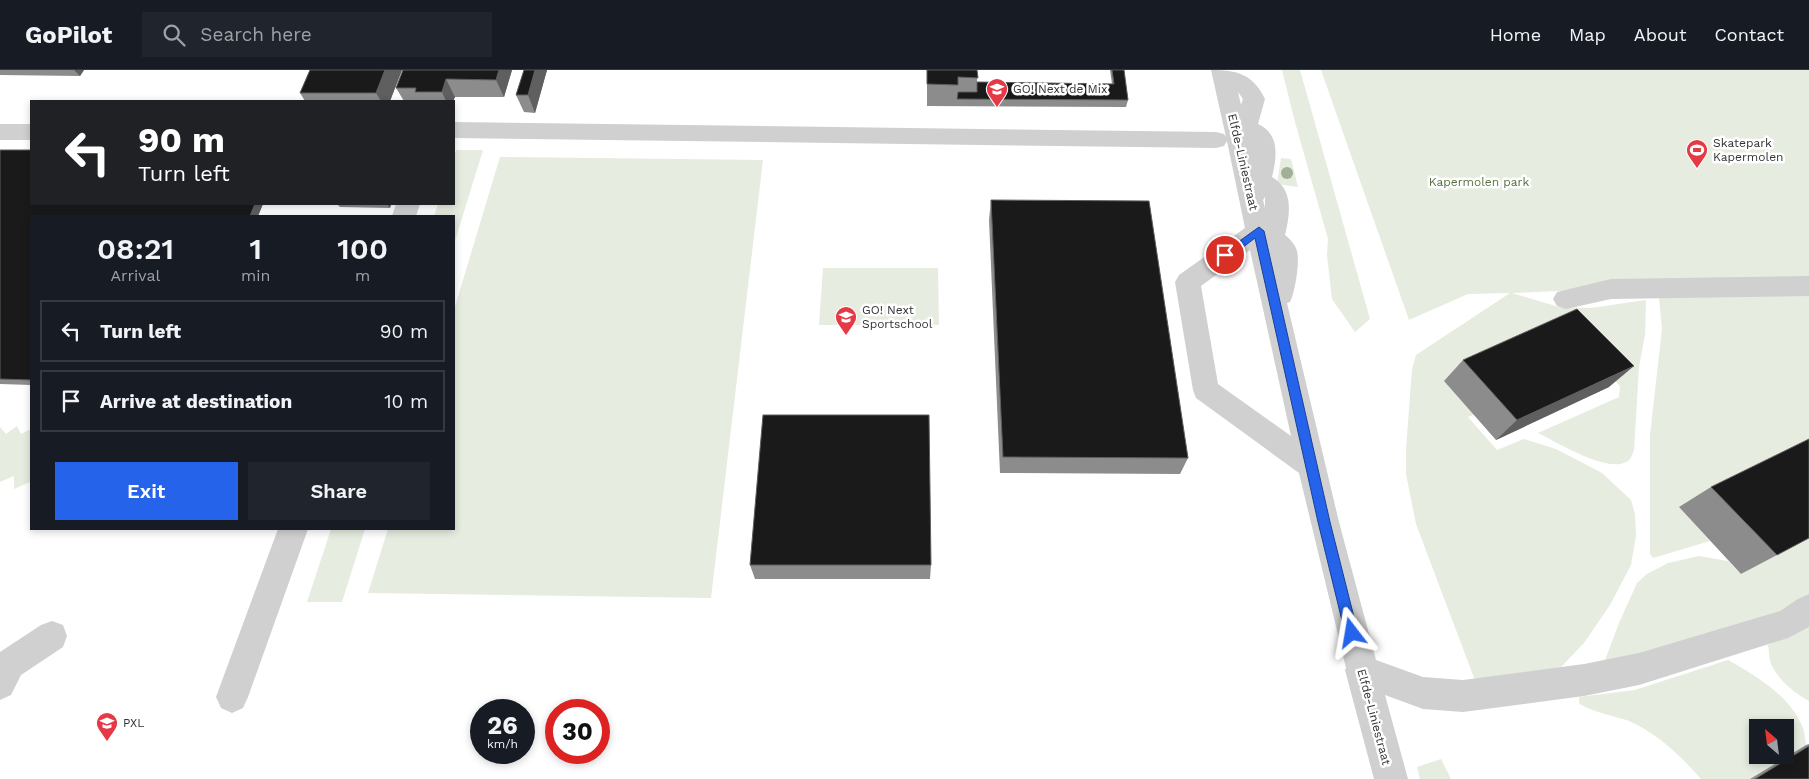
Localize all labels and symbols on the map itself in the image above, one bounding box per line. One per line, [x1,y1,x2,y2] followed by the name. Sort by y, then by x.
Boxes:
[985,77,1009,108] school or university icon: GO! Next de Mix
[1013,82,1107,96] place label: GO! Next de Mix
[1225,112,1261,212] street label: Elfde-Liniestraat
[1713,136,1784,164] place label: Skatepark Kapermolen
[1685,138,1709,169] sports icon: Skatepark Kapermolen
[1429,175,1530,189] park label: Kapermolen park
[1204,234,1246,276] pin
[862,303,933,331] place label: GO! Next Sportschool
[834,305,858,336] school or university icon: GO! Next Sportschool
[1325,606,1377,658] position arrow
[1354,667,1394,767] street label: Elfde-Liniestraat
[545,699,610,764] speed limit sign: 30
[95,711,119,742] school or university icon: PXL
[123,716,144,730] place label: PXL
[1749,719,1794,764] north arrow

